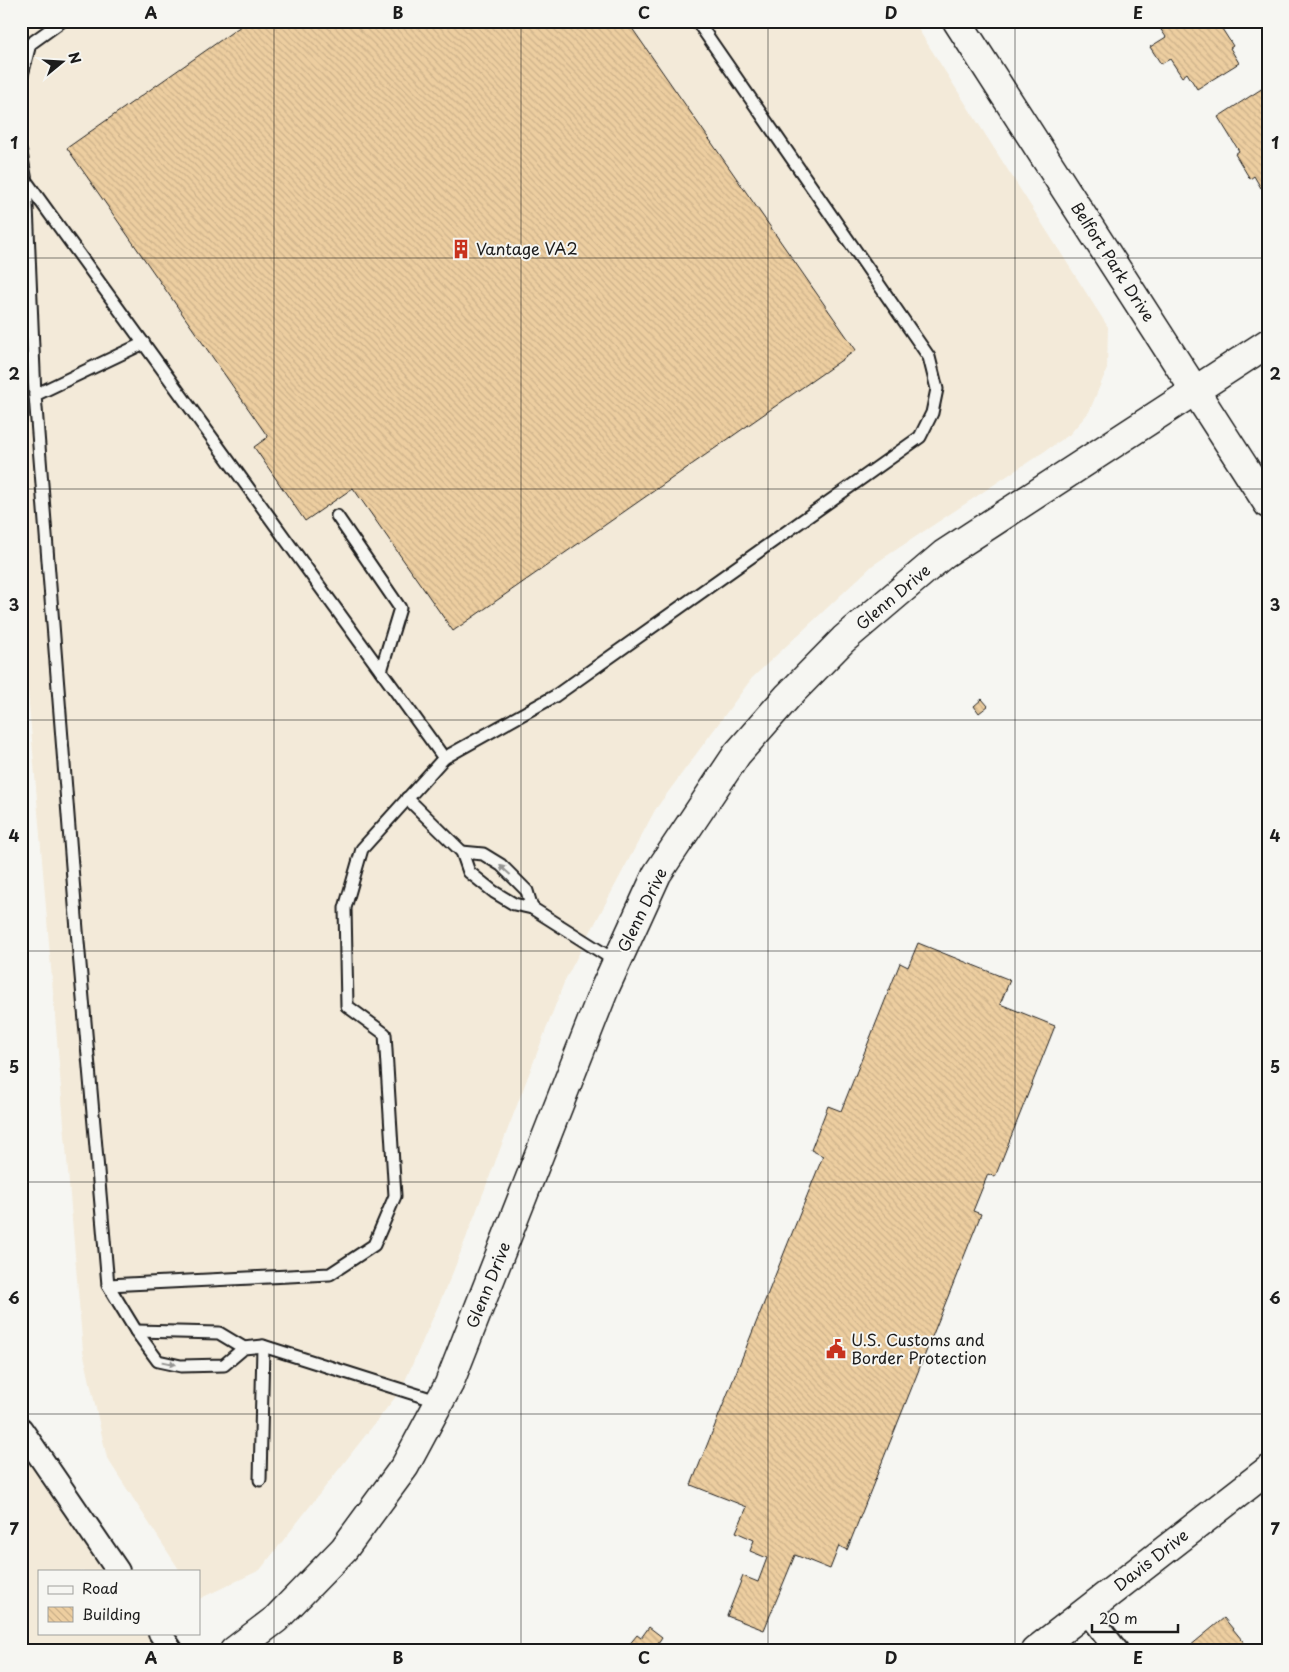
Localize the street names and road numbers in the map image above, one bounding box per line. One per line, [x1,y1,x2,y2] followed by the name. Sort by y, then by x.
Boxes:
[1066,197,1162,326] street label: Belfort Park Drive
[850,558,935,635] street label: Glenn Drive
[610,863,672,956] street label: Glenn Drive
[459,1238,515,1331] street label: Glenn Drive
[1108,1522,1193,1596] street label: Davis Drive

